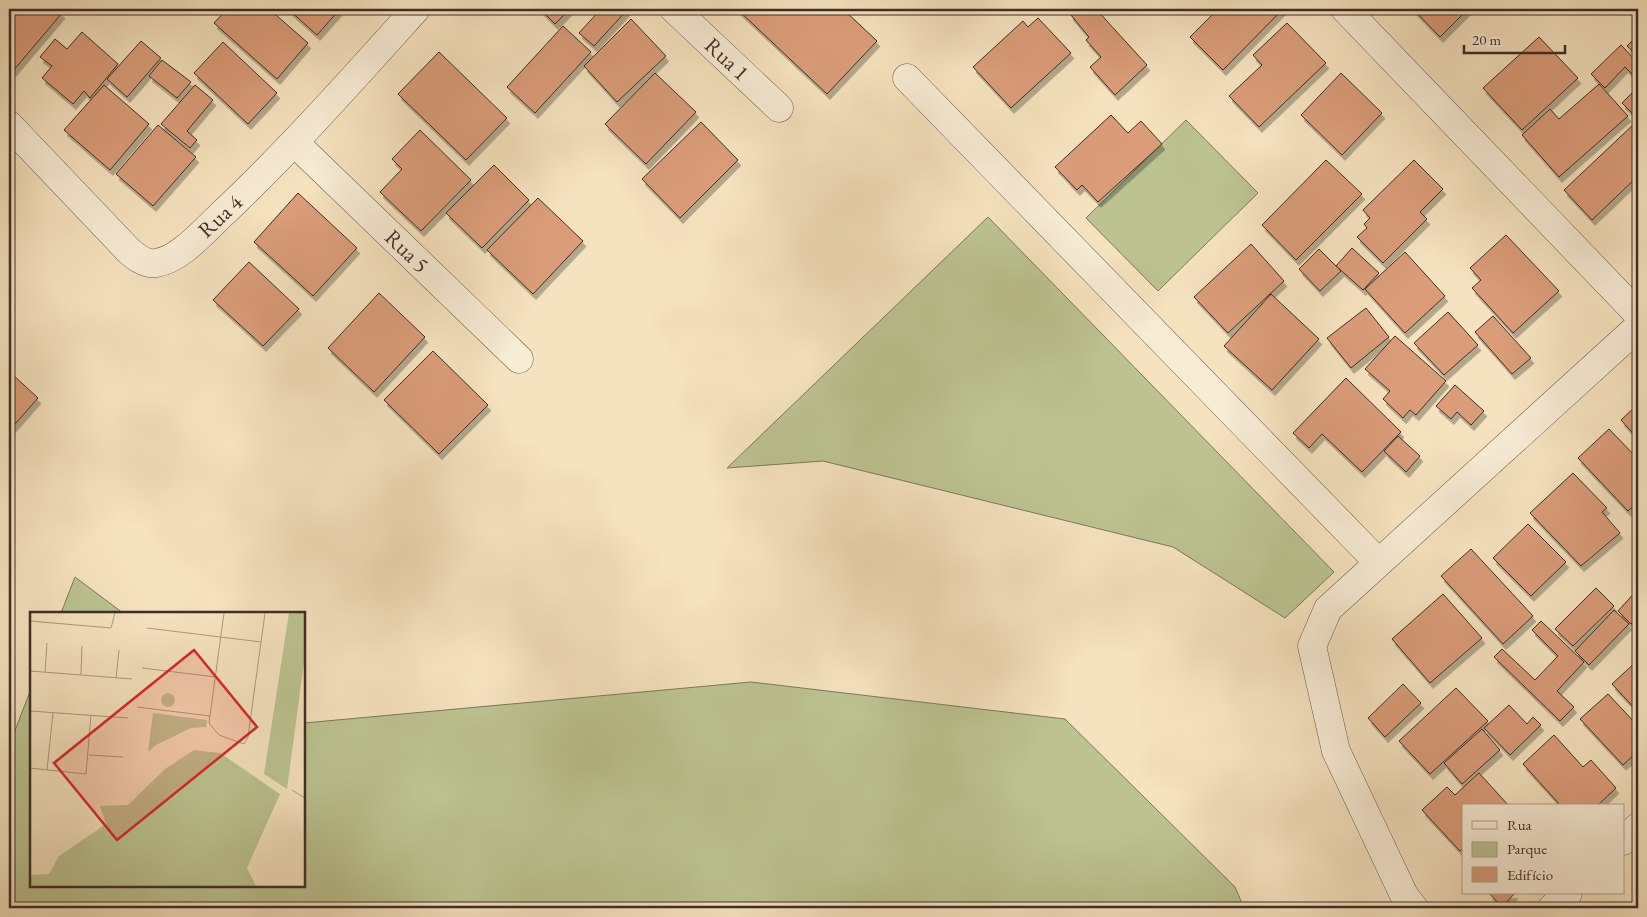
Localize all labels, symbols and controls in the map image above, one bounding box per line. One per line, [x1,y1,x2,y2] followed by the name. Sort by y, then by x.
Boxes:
[1464,22,1566,54] scale bar
[1472,30,1501,49] text: 20 m
[698,31,756,87] street label: Rua 1
[191,188,249,244] street label: Rua 4
[379,223,435,279] street label: Rua 5
[30,612,305,887] inset map
[1462,804,1624,894] legend
[1507,815,1532,834] text: Rua
[1507,839,1547,858] text: Parque
[1507,865,1553,884] text: Edifício

